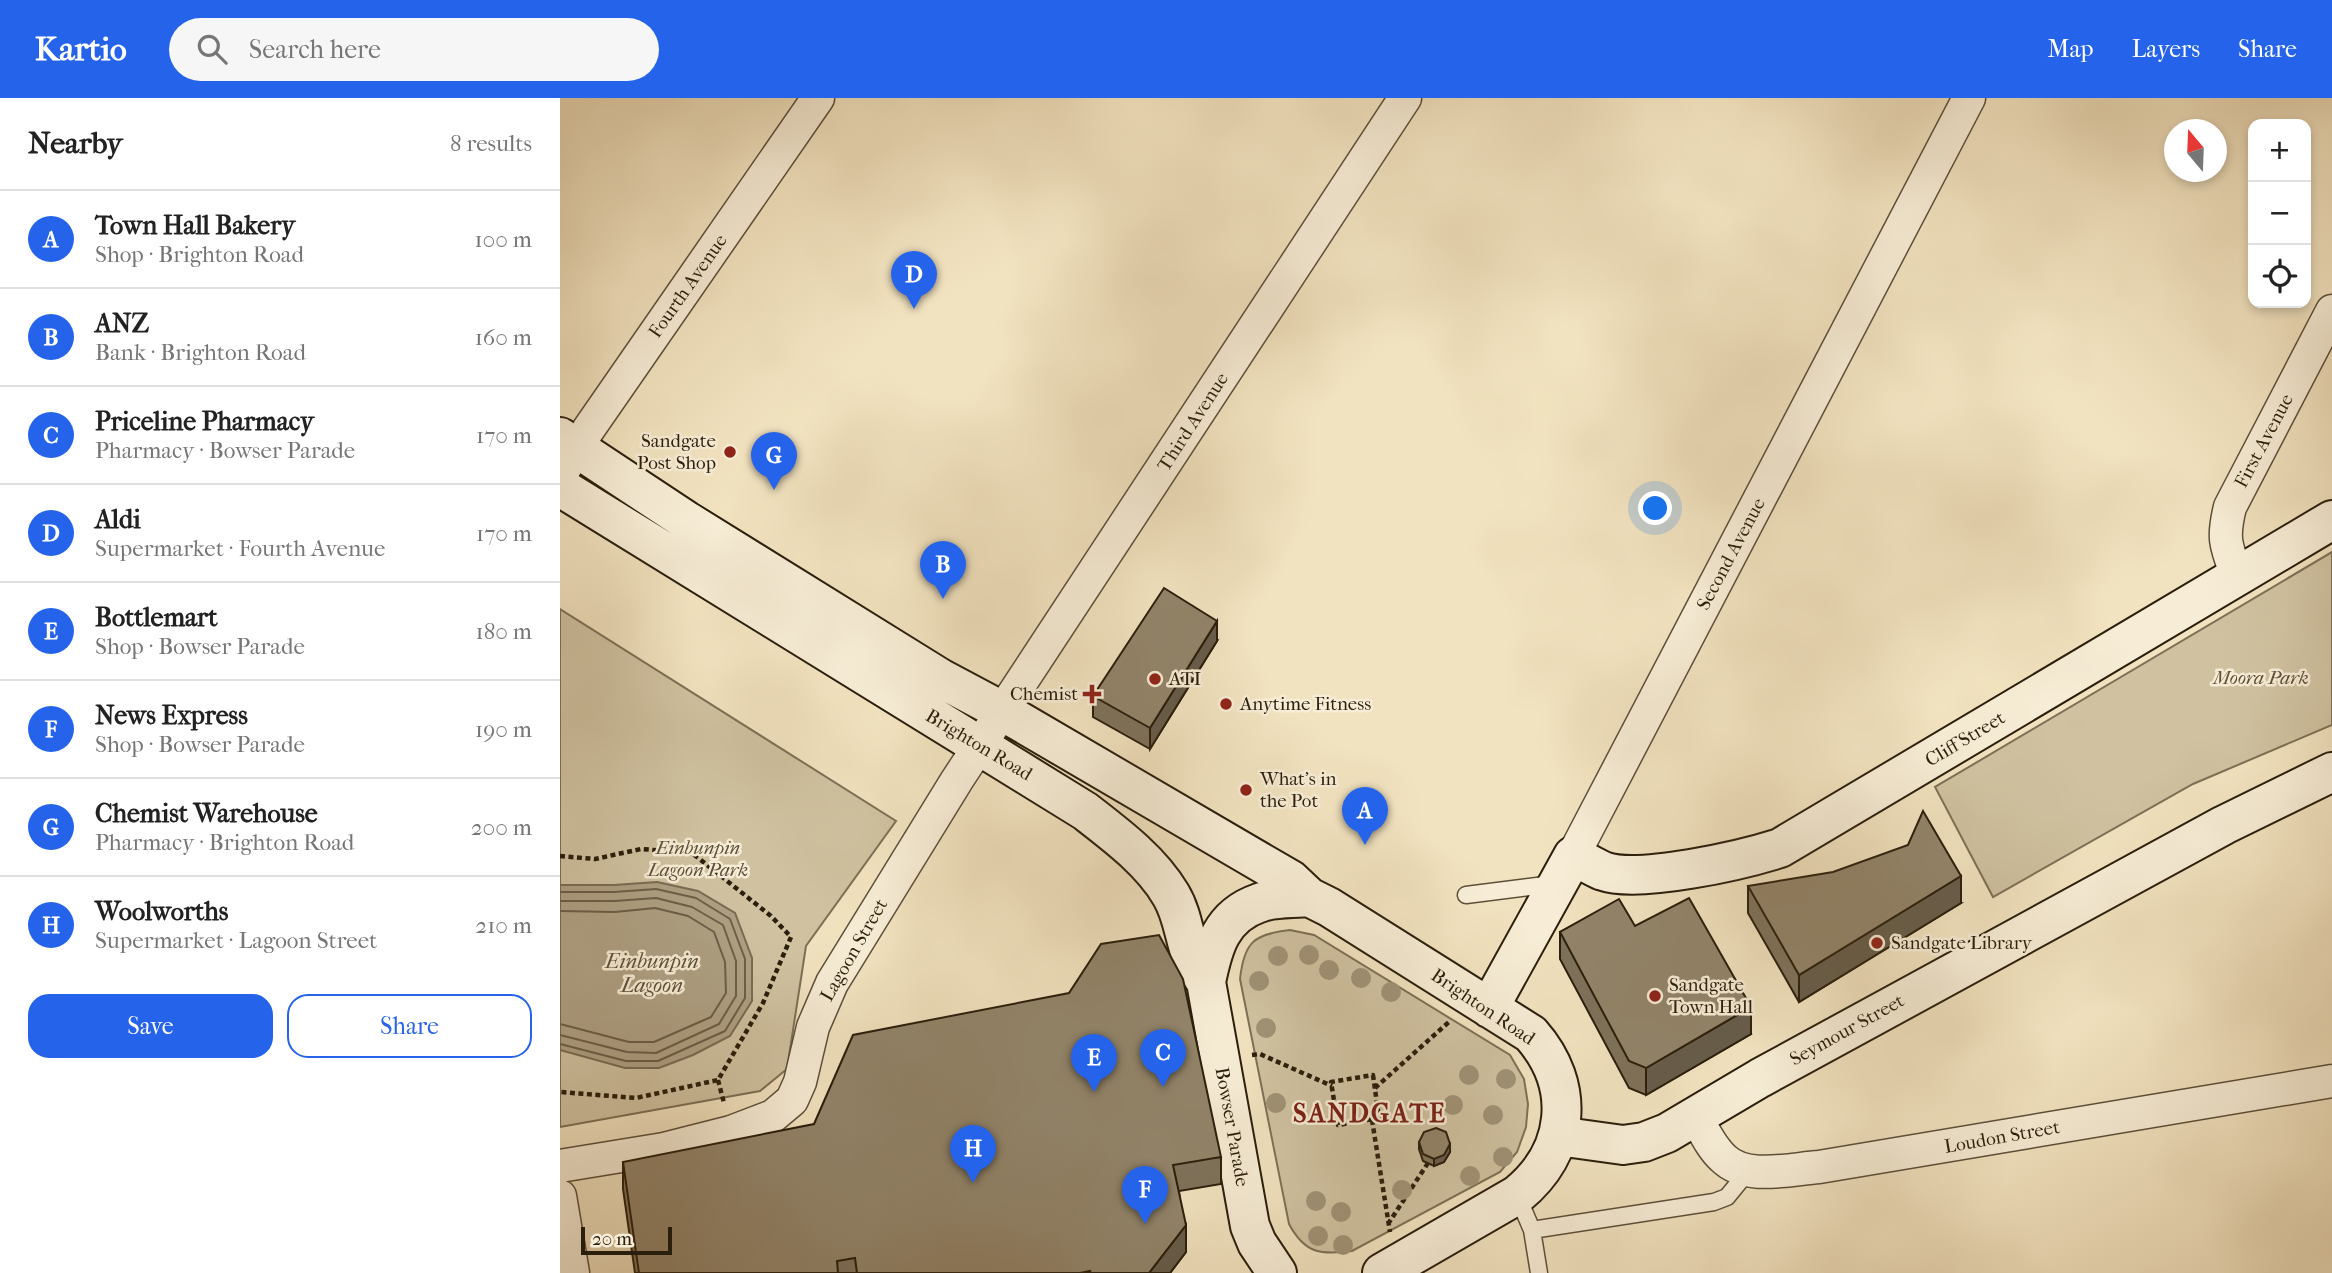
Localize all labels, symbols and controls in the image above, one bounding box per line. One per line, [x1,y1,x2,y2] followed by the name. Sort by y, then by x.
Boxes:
[169,18,659,81] search box
[35,30,127,69] text: Kartio
[193,30,231,68] icon: search
[249,34,381,65] text: Search here
[2048,35,2094,63] text: Map
[2132,35,2200,63] text: Layers
[2238,35,2297,63] text: Share
[2164,119,2227,182] north arrow
[2248,119,2311,308] map controls
[2248,119,2311,182] button: +
[28,126,123,161] text: Nearby
[450,130,532,157] text: 8 results
[2248,182,2311,245] button: −
[95,210,295,241] text: Town Hall Bakery
[44,226,58,253] text: A
[474,226,532,253] text: 100 m
[644,230,732,342] street label: Fourth Avenue
[95,241,304,268] text: Shop · Brighton Road
[2248,245,2311,308] button: locate
[891,251,937,309] pin: D
[95,308,149,339] text: ANZ
[44,324,58,351] text: B
[475,324,532,351] text: 160 m
[95,339,306,366] text: Bank · Brighton Road
[1153,369,1233,475] street label: Third Avenue
[2230,390,2298,492] street label: First Avenue
[95,406,314,437] text: Priceline Pharmacy
[43,422,59,449] text: C
[476,422,532,449] text: 170 m
[637,430,716,474] place label: Sandgate Post Shop
[751,432,797,490] pin: G
[95,437,355,464] text: Pharmacy · Bowser Parade
[722,444,738,460] marker: Sandgate Post Shop
[1638,491,1672,525] your location
[1692,494,1770,614] street label: Second Avenue
[95,504,141,535] text: Aldi
[42,520,60,547] text: D
[476,520,532,547] text: 170 m
[95,535,385,562] text: Supermarket · Fourth Avenue
[920,541,966,599] pin: B
[95,602,218,633] text: Bottlemart
[44,618,58,645] text: E
[475,618,532,645] text: 180 m
[95,633,305,660] text: Shop · Bowser Parade
[2211,667,2309,689] park label: Moora Park
[1168,668,1201,690] place label: ATI
[1147,671,1163,687] marker: ATI
[1010,683,1078,705] place label: Chemist
[1084,686,1100,702] marker: Chemist
[1239,693,1371,715] place label: Anytime Fitness
[1218,696,1234,712] marker: Anytime Fitness
[95,700,248,731] text: News Express
[922,705,1037,786] street label: Brighton Road
[1921,707,2009,771] street label: Cliff Street
[45,716,57,743] text: F
[475,716,532,743] text: 190 m
[95,731,305,758] text: Shop · Bowser Parade
[1259,768,1337,812] place label: What's in the Pot
[1238,782,1254,798] marker: What's in the Pot
[1342,787,1388,845] pin: A
[95,798,318,829] text: Chemist Warehouse
[43,814,59,841] text: G
[471,814,532,841] text: 200 m
[95,829,354,856] text: Pharmacy · Brighton Road
[646,837,748,881] park label: Einbunpin Lagoon Park
[816,895,892,1005] street label: Lagoon Street
[95,896,228,927] text: Woolworths
[42,912,60,939] text: H
[475,912,532,939] text: 210 m
[95,927,377,954] text: Supermarket · Lagoon Street
[1891,932,2033,954] place label: Sandgate Library
[1869,935,1885,951] marker: Sandgate Library
[603,949,699,997] water label: Einbunpin Lagoon
[1427,964,1540,1050] street label: Brighton Road
[1669,974,1753,1018] place label: Sandgate Town Hall
[1647,988,1663,1004] marker: Sandgate Town Hall
[1786,989,1908,1070] street label: Seymour Street
[28,994,273,1058] button: Save
[287,994,532,1058] button: Share
[1140,1029,1186,1087] pin: C
[1071,1034,1117,1092] pin: E
[1211,1066,1253,1188] street label: Bowser Parade
[1293,1098,1447,1129] district label: SANDGATE
[1943,1116,2062,1158] street label: Loudon Street
[950,1125,996,1183] pin: H
[1122,1166,1168,1224] pin: F
[581,1224,672,1256] scale bar
[592,1228,632,1250] text: 20 m

